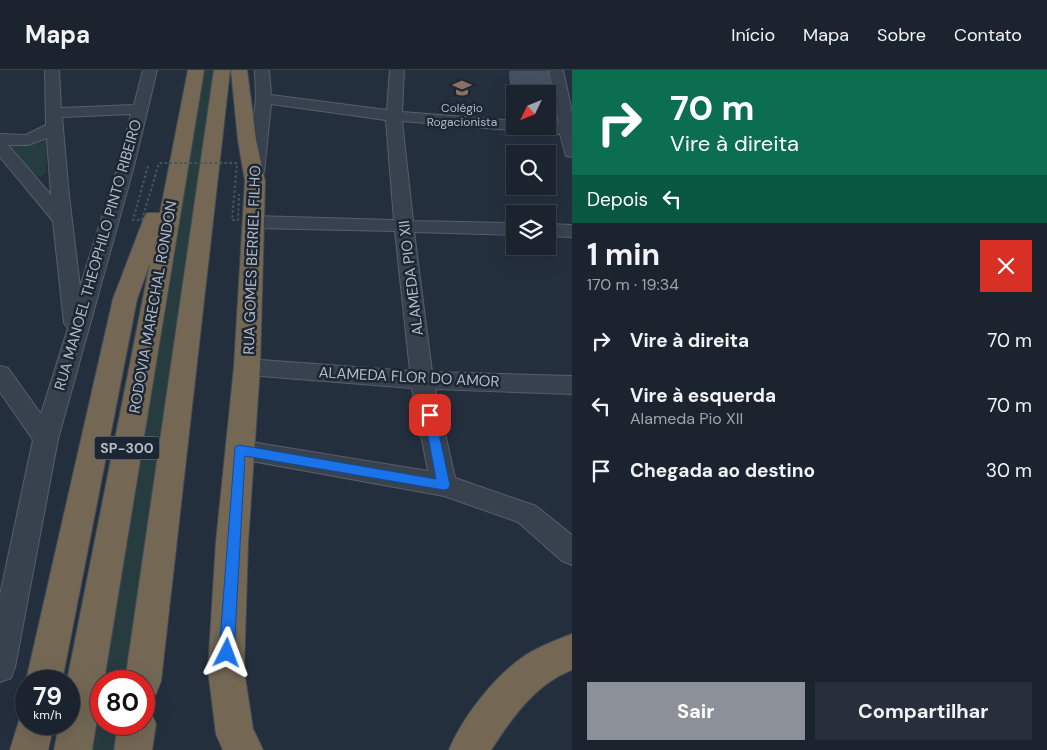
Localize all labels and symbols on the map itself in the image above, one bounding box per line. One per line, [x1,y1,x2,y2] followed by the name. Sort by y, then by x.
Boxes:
[451,77,473,99] school or university icon: Colégio Rogacionista
[506,85,556,135] north arrow
[427,100,497,130] place label: Colégio Rogacionista
[50,117,146,393] street label: RUA MANOEL THEOPHILO PINTO RIBEIRO
[239,165,265,355] street label: RUA GOMES BERRIEL FILHO
[124,199,182,415] street label: RODOVIA MARECHAL RONDON
[394,219,428,337] street label: ALAMEDA PIO XII
[318,362,500,392] street label: ALAMEDA FLOR DO AMOR
[409,394,451,436] pin
[94,436,160,459] road number: SP-300
[200,626,252,678] position arrow
[90,670,155,735] speed limit sign: 80

